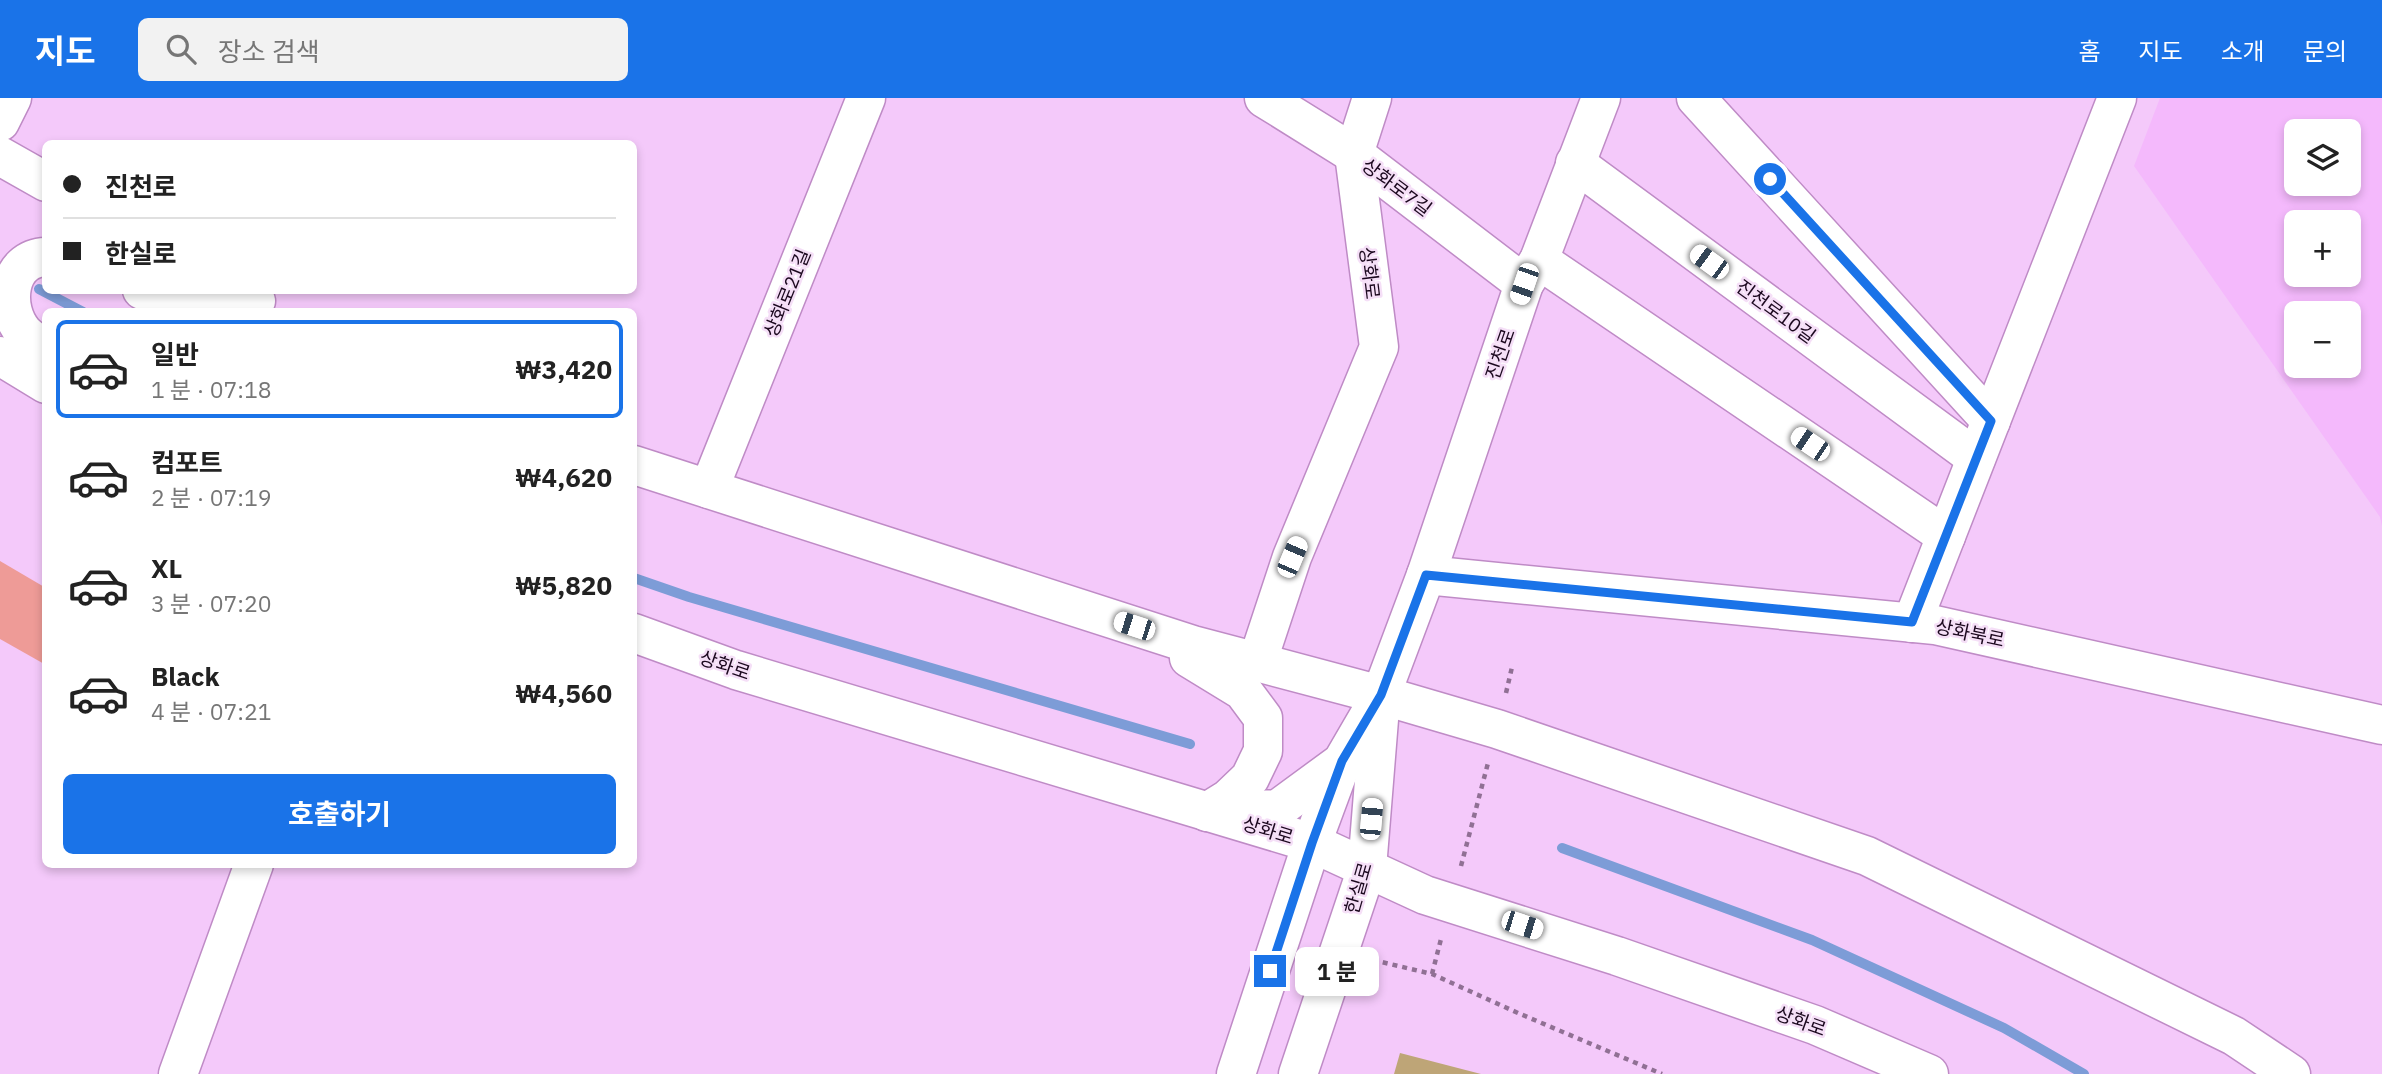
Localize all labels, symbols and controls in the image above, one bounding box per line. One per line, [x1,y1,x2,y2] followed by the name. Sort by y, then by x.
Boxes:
[138,18,628,81] search box
[35,29,96,72] text: 지도
[162,30,200,68] icon: search
[218,34,320,68] text: 장소 검색
[2078,35,2100,67] text: 홈
[2138,35,2183,67] text: 지도
[2221,35,2265,67] text: 소개
[2303,35,2347,67] text: 문의
[2284,119,2361,378] map controls
[2284,119,2361,196] button: layers
[1357,153,1437,221] street label: 상화로7길
[1754,163,1786,195] route start
[105,169,177,203] text: 진천로
[2284,210,2361,287] button: +
[105,236,177,270] text: 한실로
[1686,241,1733,283] car
[759,246,815,340] street label: 상화로21길
[1355,246,1385,300] street label: 상화로
[1508,261,1541,307] car
[1731,274,1821,348] street label: 진천로10길
[2284,301,2361,378] button: −
[1480,325,1520,383] street label: 진천로
[151,337,199,371] text: 일반
[67,338,130,401] icon: car
[515,352,612,386] text: ₩3,420
[151,374,272,404] text: 1 분 · 07:18
[1787,424,1834,464] car
[151,445,223,479] text: 컴포트
[67,446,130,509] icon: car
[515,460,612,494] text: ₩4,620
[151,482,272,512] text: 2 분 · 07:19
[1275,534,1310,580] car
[151,551,182,585] text: XL
[67,554,130,617] icon: car
[515,568,612,602] text: ₩5,820
[151,588,272,618] text: 3 분 · 07:20
[1111,610,1158,642] car
[1933,614,2007,652] street label: 상화북로
[696,645,754,685] street label: 상화로
[151,659,219,693] text: Black
[67,662,130,725] icon: car
[515,676,612,710] text: ₩4,560
[151,696,272,726] text: 4 분 · 07:21
[63,774,616,854] button: 호출하기
[1359,797,1384,841] car
[1239,811,1297,849] street label: 상화로
[1339,859,1377,917] street label: 한실로
[1499,909,1546,941] car
[1294,946,1378,996] callout: 1 분
[1254,955,1286,987] route end
[1317,956,1357,986] text: 1 분
[1772,1001,1830,1041] street label: 상화로

